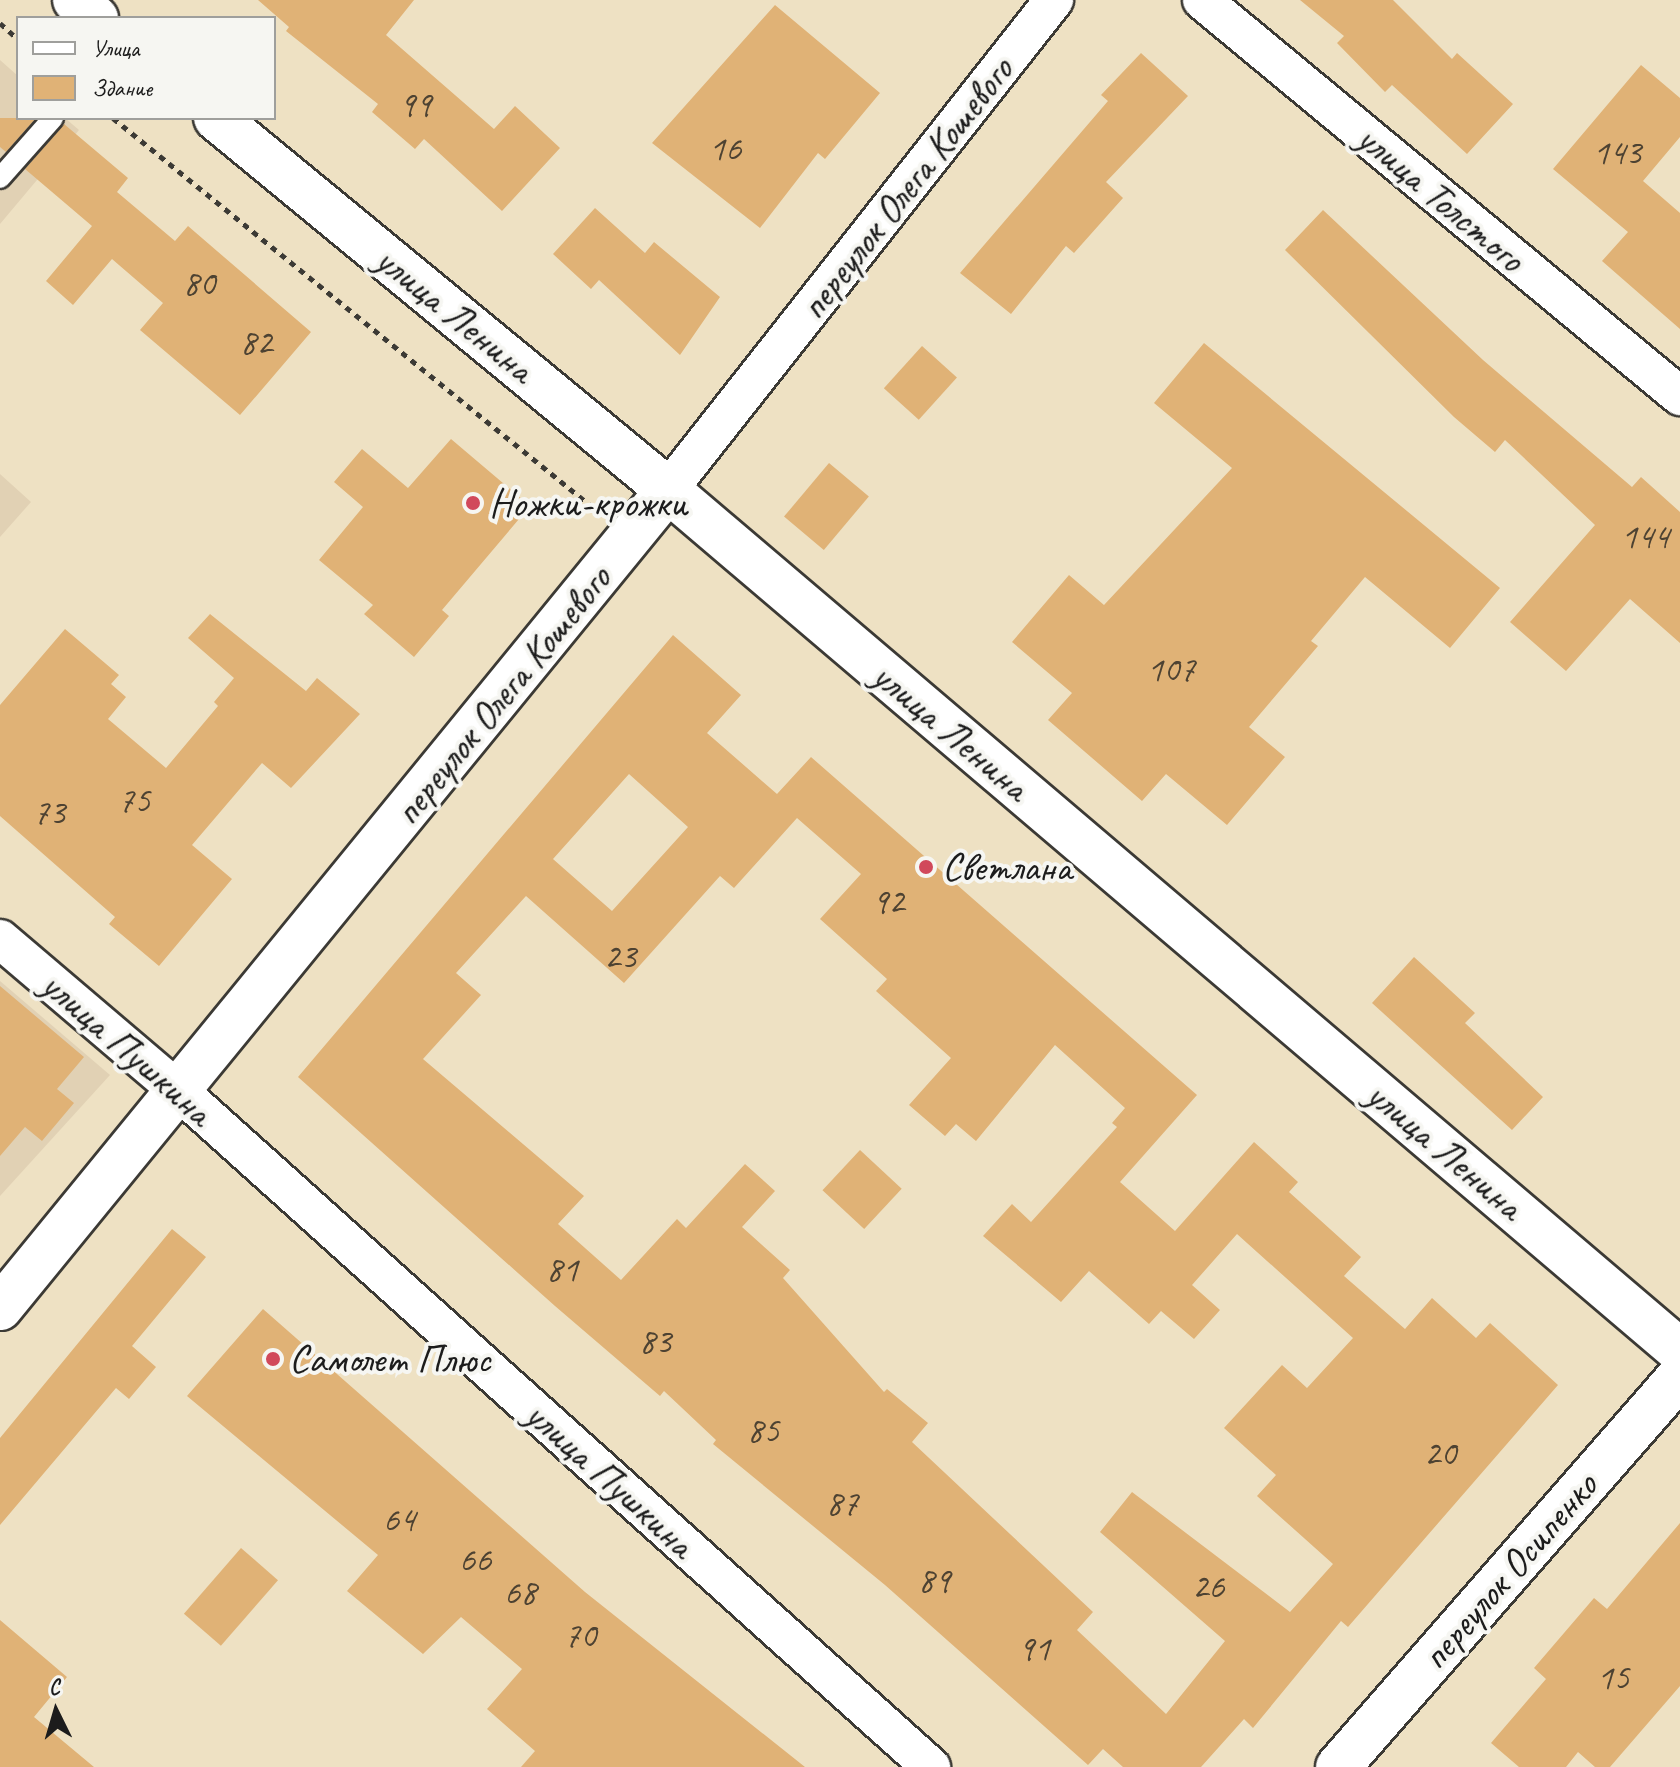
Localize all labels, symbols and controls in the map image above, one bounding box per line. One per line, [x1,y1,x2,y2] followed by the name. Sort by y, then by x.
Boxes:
[16,16,276,120] legend
[92,33,140,63] text: Улица
[788,46,1024,330] street label: переулок Олега Кошевого
[92,73,152,103] text: Здание
[399,83,431,127] house number: 99
[1348,114,1534,282] street label: улица Толстого
[709,127,741,171] house number: 16
[1593,131,1641,175] house number: 143
[366,236,544,392] street label: улица Ленина
[183,262,215,306] house number: 80
[240,321,272,365] house number: 82
[489,479,687,527] place label: Ножки-крожки
[464,494,482,512] marker: Ножки-крожки
[1621,515,1669,559] house number: 144
[382,555,622,835] street label: переулок Олега Кошевого
[1147,648,1195,692] house number: 107
[863,652,1039,810] street label: улица Ленина
[118,779,150,823] house number: 75
[33,791,65,835] house number: 73
[942,843,1071,891] place label: Светлана
[917,858,935,876] marker: Светлана
[872,880,904,924] house number: 92
[604,935,636,979] house number: 23
[31,960,223,1136] street label: улица Пушкина
[1357,1071,1533,1229] street label: улица Ленина
[546,1248,578,1292] house number: 81
[639,1320,671,1364] house number: 83
[289,1335,490,1383] place label: Самолет Плюс
[264,1350,282,1368] marker: Самолет Плюс
[515,1390,705,1568] street label: улица Пушкина
[747,1409,779,1453] house number: 85
[1424,1432,1456,1476] house number: 20
[1411,1463,1607,1679] street label: переулок Осипенко
[826,1482,858,1526] house number: 87
[383,1498,415,1542] house number: 64
[459,1538,491,1582] house number: 66
[918,1559,950,1603] house number: 89
[1192,1565,1224,1609] house number: 26
[504,1571,536,1615] house number: 68
[564,1614,596,1658] house number: 70
[1018,1627,1050,1671] house number: 91
[1597,1656,1629,1700] house number: 15
[16,1671,96,1751] north arrow
[47,1673,61,1702] text: С

